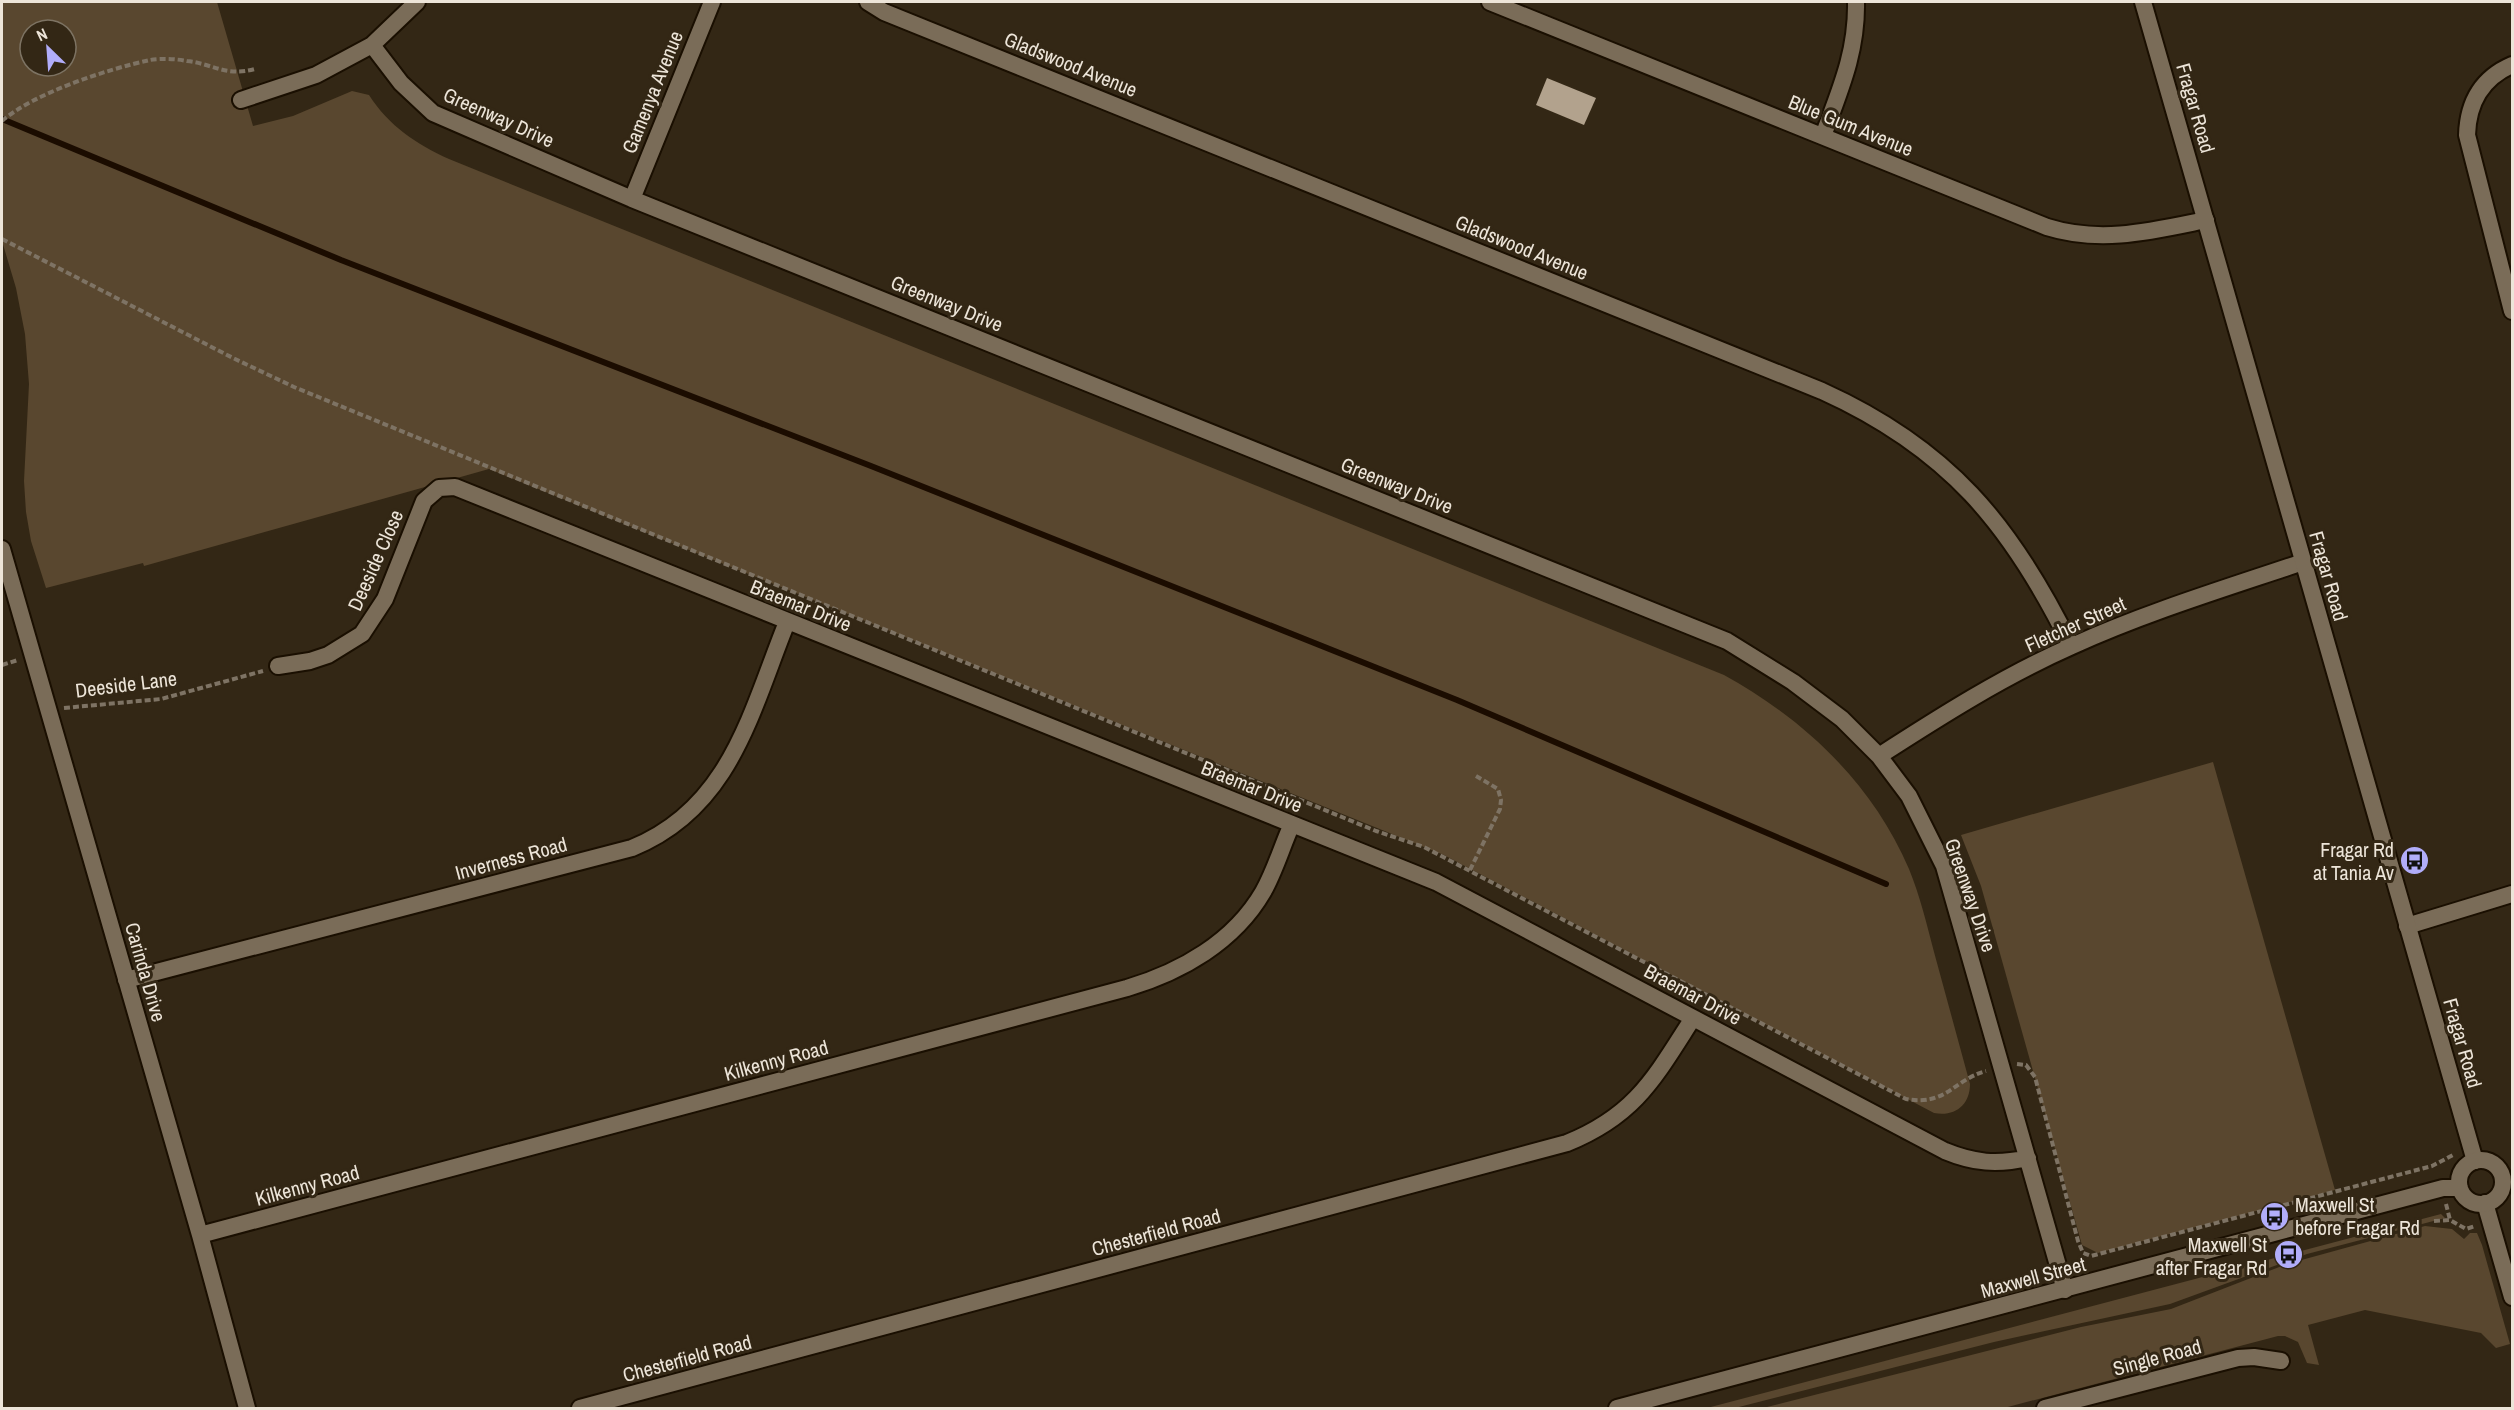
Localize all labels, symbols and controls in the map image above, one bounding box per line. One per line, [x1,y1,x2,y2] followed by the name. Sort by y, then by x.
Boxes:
[18,18,78,78] north arrow
[33,22,51,46] text: N
[1001,25,1141,103] street label: Gladswood Avenue
[615,27,689,157] street label: Gamenya Avenue
[2170,60,2222,156] street label: Fragar Road
[439,81,559,153] street label: Greenway Drive
[1785,88,1917,162] street label: Blue Gum Avenue
[1452,208,1592,286] street label: Gladswood Avenue
[887,268,1007,338] street label: Greenway Drive
[1337,450,1457,520] street label: Greenway Drive
[341,505,409,615] street label: Deeside Close
[2303,528,2355,624] street label: Fragar Road
[747,573,855,637] street label: Braemar Drive
[2020,590,2130,658] street label: Fletcher Street
[74,664,178,704] street label: Deeside Lane
[1198,754,1306,818] street label: Braemar Drive
[452,830,570,886] street label: Inverness Road
[1939,835,2003,955] street label: Greenway Drive
[2313,836,2395,886] place label: Fragar Rd at Tania Av
[2399,844,2431,876] bus stop icon: Fragar Rd at Tania Av
[119,919,173,1025] street label: Carinda Drive
[1640,957,1746,1031] street label: Braemar Drive
[2437,995,2489,1091] street label: Fragar Road
[721,1033,831,1087] street label: Kilkenny Road
[252,1158,362,1212] street label: Kilkenny Road
[2295,1191,2420,1241] place label: Maxwell St before Fragar Rd
[2258,1200,2290,1232] bus stop icon: Maxwell St before Fragar Rd
[1089,1202,1223,1262] street label: Chesterfield Road
[2156,1231,2267,1281] place label: Maxwell St after Fragar Rd
[2272,1239,2304,1271] bus stop icon: Maxwell St after Fragar Rd
[1978,1250,2089,1304] street label: Maxwell Street
[620,1328,754,1388] street label: Chesterfield Road
[2110,1332,2204,1382] street label: Single Road

